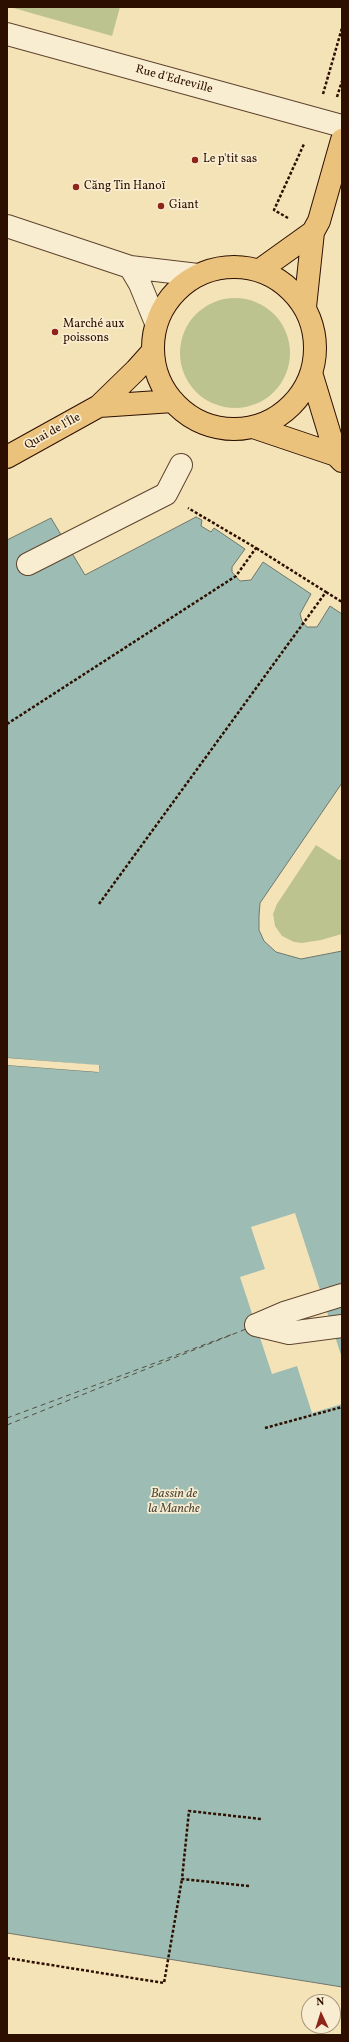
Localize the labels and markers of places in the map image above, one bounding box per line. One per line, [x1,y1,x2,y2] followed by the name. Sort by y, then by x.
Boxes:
[203,153,257,167] place label: Le p'tit sas
[190,155,200,165] marker: Le p'tit sas
[84,180,165,194] place label: Căng Tin Hanoï
[71,182,81,192] marker: Căng Tin Hanoï
[169,199,199,213] place label: Giant
[156,201,166,211] marker: Giant
[63,318,124,346] place label: Marché aux poissons
[50,327,60,337] marker: Marché aux poissons

